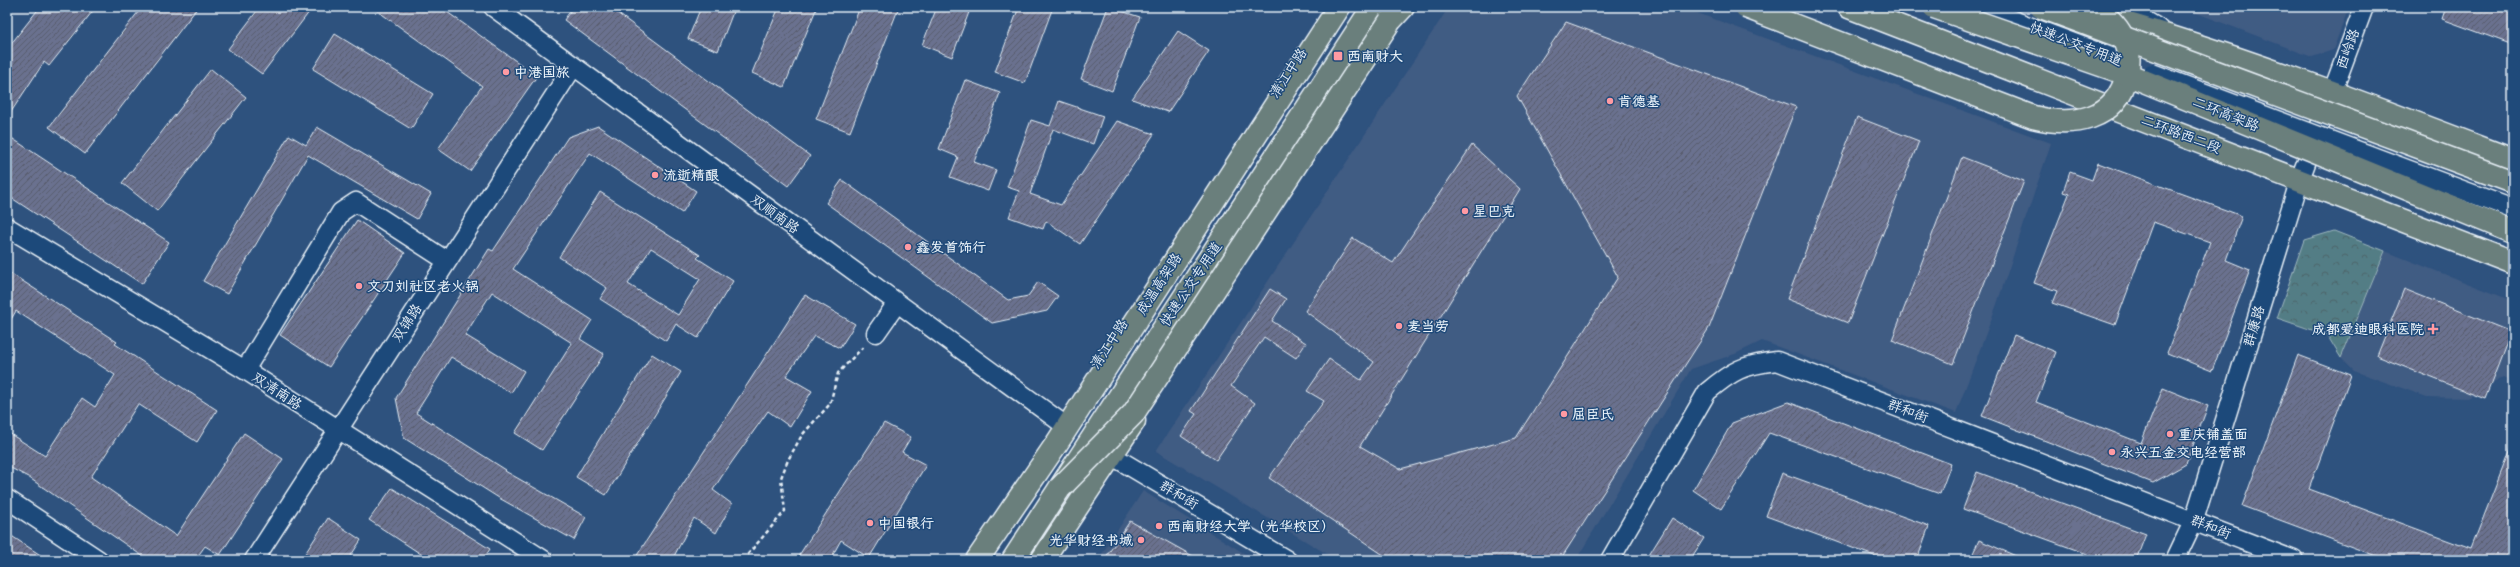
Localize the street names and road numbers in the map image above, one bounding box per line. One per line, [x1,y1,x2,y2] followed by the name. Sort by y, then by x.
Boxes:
[2027,19,2125,69] street label: 快速公交专用道
[2333,26,2363,72] street label: 西岭路
[1266,45,1310,101] street label: 清江中路
[2190,93,2262,135] street label: 二环高架路
[2139,111,2223,157] street label: 二环路西二段
[747,191,803,237] street label: 双顺南路
[1157,239,1225,329] street label: 快速公交专用道
[1133,250,1185,318] street label: 成温高架路
[388,301,426,345] street label: 双锦路
[2240,303,2268,349] street label: 群康路
[1087,316,1131,372] street label: 清江中路
[249,369,305,413] street label: 双清南路
[1885,396,1931,426] street label: 群和街
[1157,477,1201,513] street label: 群和街
[2188,511,2234,543] street label: 群和街

